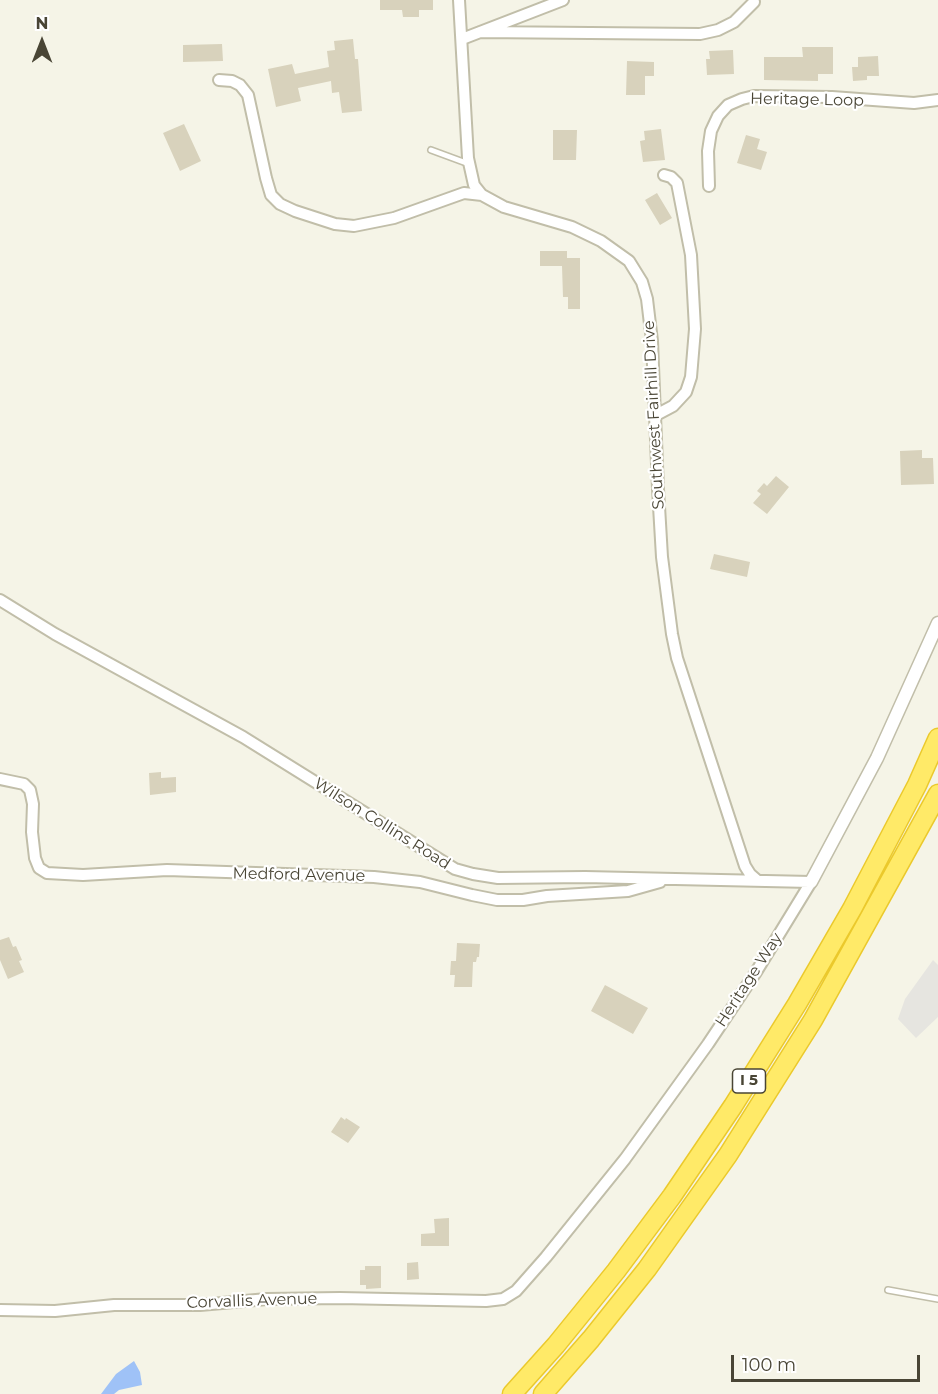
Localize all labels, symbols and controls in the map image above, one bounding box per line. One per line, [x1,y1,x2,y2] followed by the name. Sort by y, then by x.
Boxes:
[12,12,72,72] north arrow
[36,14,48,33] text: N
[750,89,864,111] street label: Heritage Loop
[639,320,669,510] street label: Southwest Fairhill Drive
[310,774,454,874] street label: Wilson Collins Road
[232,864,366,886] street label: Medford Avenue
[711,929,787,1031] street label: Heritage Way
[732,1069,766,1093] road number: I 5
[186,1289,318,1313] street label: Corvallis Avenue
[734,1343,923,1381] scale bar
[742,1354,796,1376] text: 100 m

